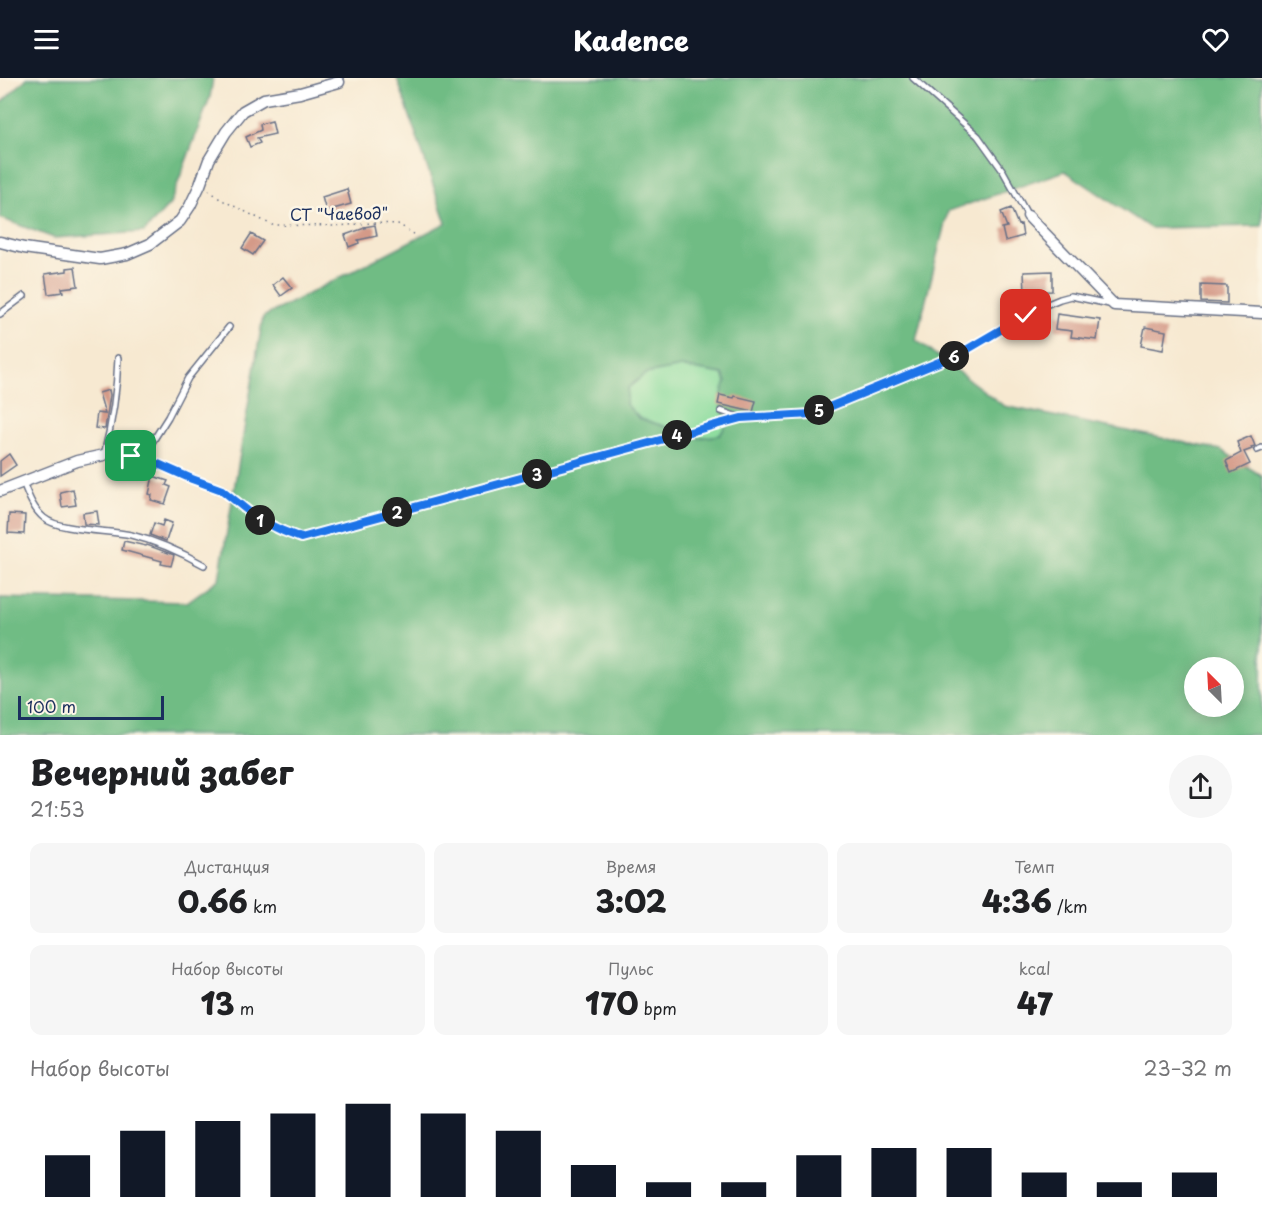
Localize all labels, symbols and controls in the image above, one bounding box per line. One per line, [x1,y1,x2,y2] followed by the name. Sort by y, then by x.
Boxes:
[573,19,689,60] text: Kadence
[30,23,63,56] icon: menu
[1199,23,1232,56] icon: heart
[290,200,388,226] street label: СТ "Чаевод"
[1000,289,1051,340] pin
[1009,298,1042,331] icon: check
[939,341,969,371] pin: 6
[948,344,960,368] text: 6
[804,395,834,425] pin: 5
[814,398,824,422] text: 5
[662,420,692,450] pin: 4
[672,423,682,447] text: 4
[105,430,156,481] pin
[114,439,147,472] icon: arrive
[522,459,552,489] pin: 3
[532,462,542,486] text: 3
[382,497,412,527] pin: 2
[391,500,403,524] text: 2
[245,505,275,535] pin: 1
[256,508,264,532] text: 1
[1184,657,1244,717] north arrow
[1184,657,1244,717] map controls
[18,693,164,720] scale bar
[27,694,76,718] text: 100 m
[30,746,293,796] text: Вечерний забег
[1169,755,1232,818] button: share
[30,794,85,824] text: 21:53
[185,854,270,878] text: Дистанция
[605,854,657,878] text: Время
[1014,854,1055,878] text: Темп
[178,878,248,923] text: 0.66
[595,878,667,923] text: 3:02
[982,878,1052,923] text: 4:36
[248,894,277,918] text: km
[1052,894,1088,918] text: /km
[171,956,283,980] text: Набор высоты
[608,956,654,980] text: Пульс
[1019,956,1051,980] text: kcal
[200,980,235,1025] text: 13
[585,980,639,1025] text: 170
[1017,980,1053,1025] text: 47
[235,996,254,1020] text: m
[639,996,677,1020] text: bpm
[30,1053,170,1083] text: Набор высоты
[1144,1053,1232,1083] text: 23–32 m

